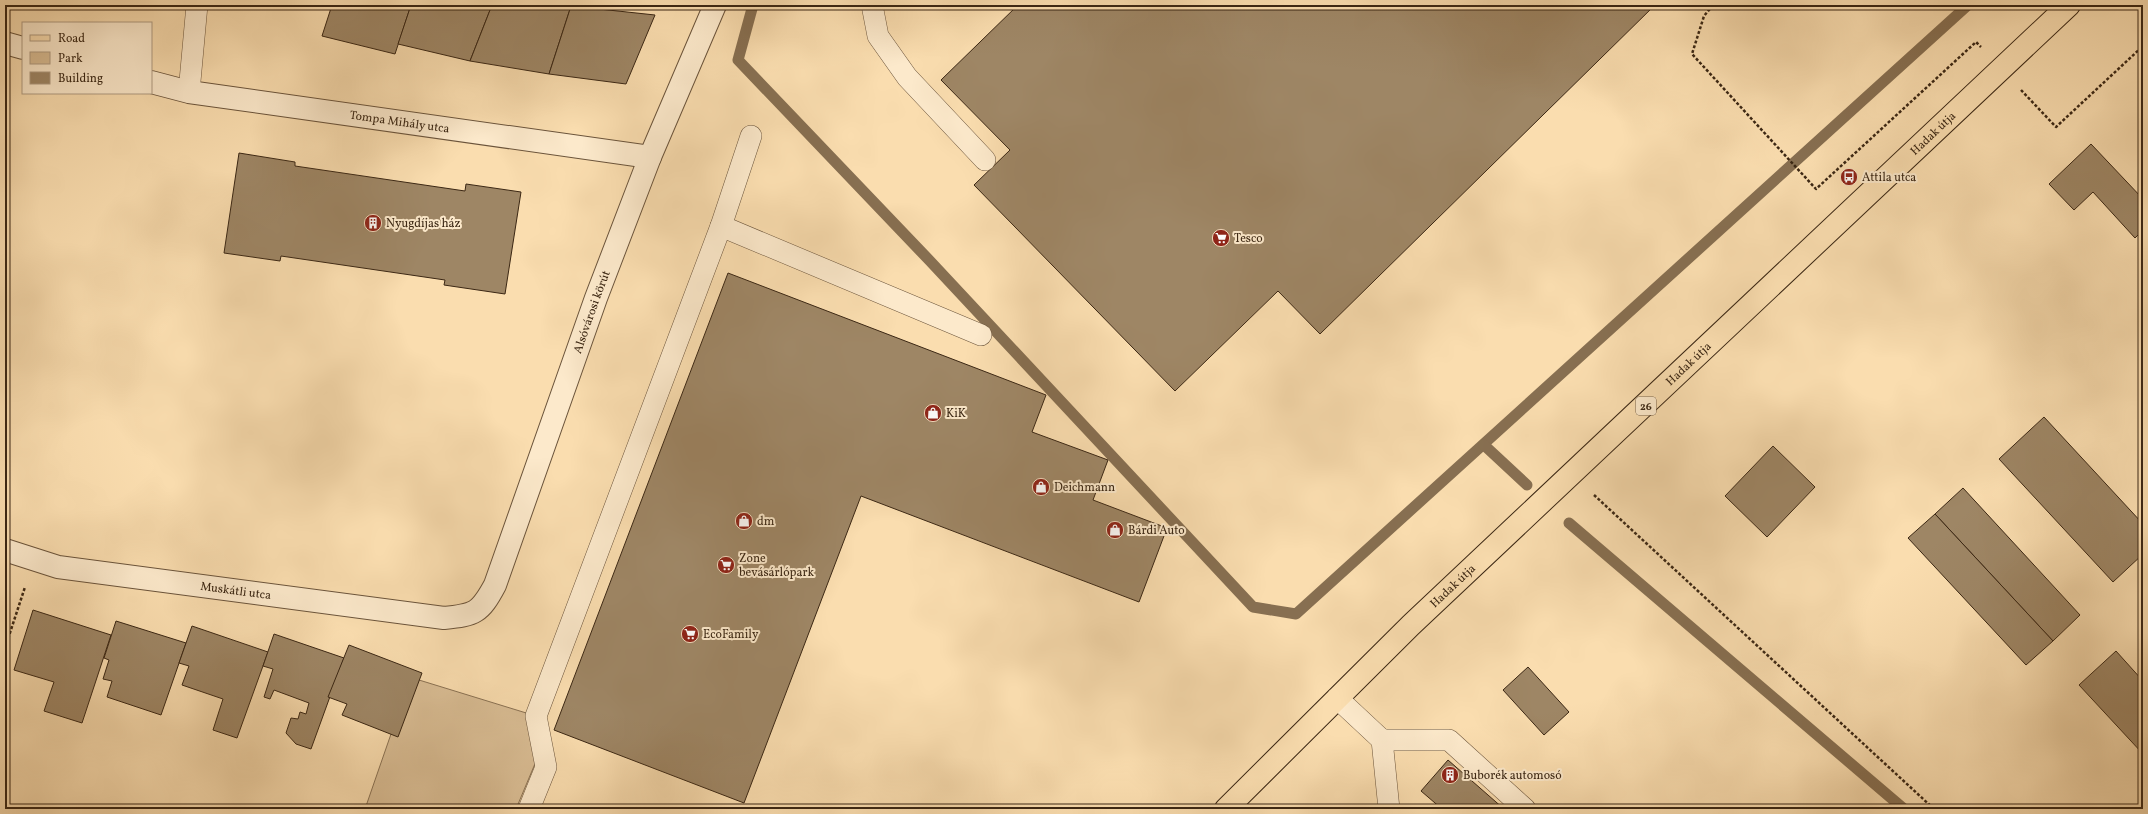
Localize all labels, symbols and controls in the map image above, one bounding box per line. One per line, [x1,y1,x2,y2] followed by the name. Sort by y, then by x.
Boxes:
[22,22,152,94] legend
[58,31,85,47] text: Road
[58,51,83,67] text: Park
[58,71,103,87] text: Building
[348,108,451,138] street label: Tompa Mihály utca
[1907,109,1960,159] street label: Hadak útja
[1839,167,1859,187] bus stop icon: Attila utca
[1862,170,1916,186] place label: Attila utca
[363,213,383,233] building icon: Nyugdíjas ház
[386,216,461,232] place label: Nyugdíjas ház
[1211,228,1231,248] supermarket icon: Tesco
[1234,231,1263,247] place label: Tesco
[570,268,615,356] street label: Alsóvárosi körút
[1663,339,1715,390] street label: Hadak útja
[1636,397,1656,415] road number: 26
[923,403,943,423] shop icon: KiK
[946,406,966,422] place label: KiK
[1031,477,1051,497] shop icon: Deichmann
[1054,480,1115,496] place label: Deichmann
[734,511,754,531] shop icon: dm
[757,514,775,530] place label: dm
[1105,520,1125,540] shop icon: Bárdi Auto
[1128,523,1185,539] place label: Bárdi Auto
[739,551,814,581] place label: Zone bevásárlópark
[716,555,736,575] supermarket icon: Zone bevásárlópark
[1427,561,1480,612] street label: Hadak útja
[199,579,272,604] street label: Muskátli utca
[680,624,700,644] supermarket icon: EcoFamily
[703,627,759,643] place label: EcoFamily
[1440,765,1460,785] building icon: Buborék automosó
[1463,768,1562,784] place label: Buborék automosó

